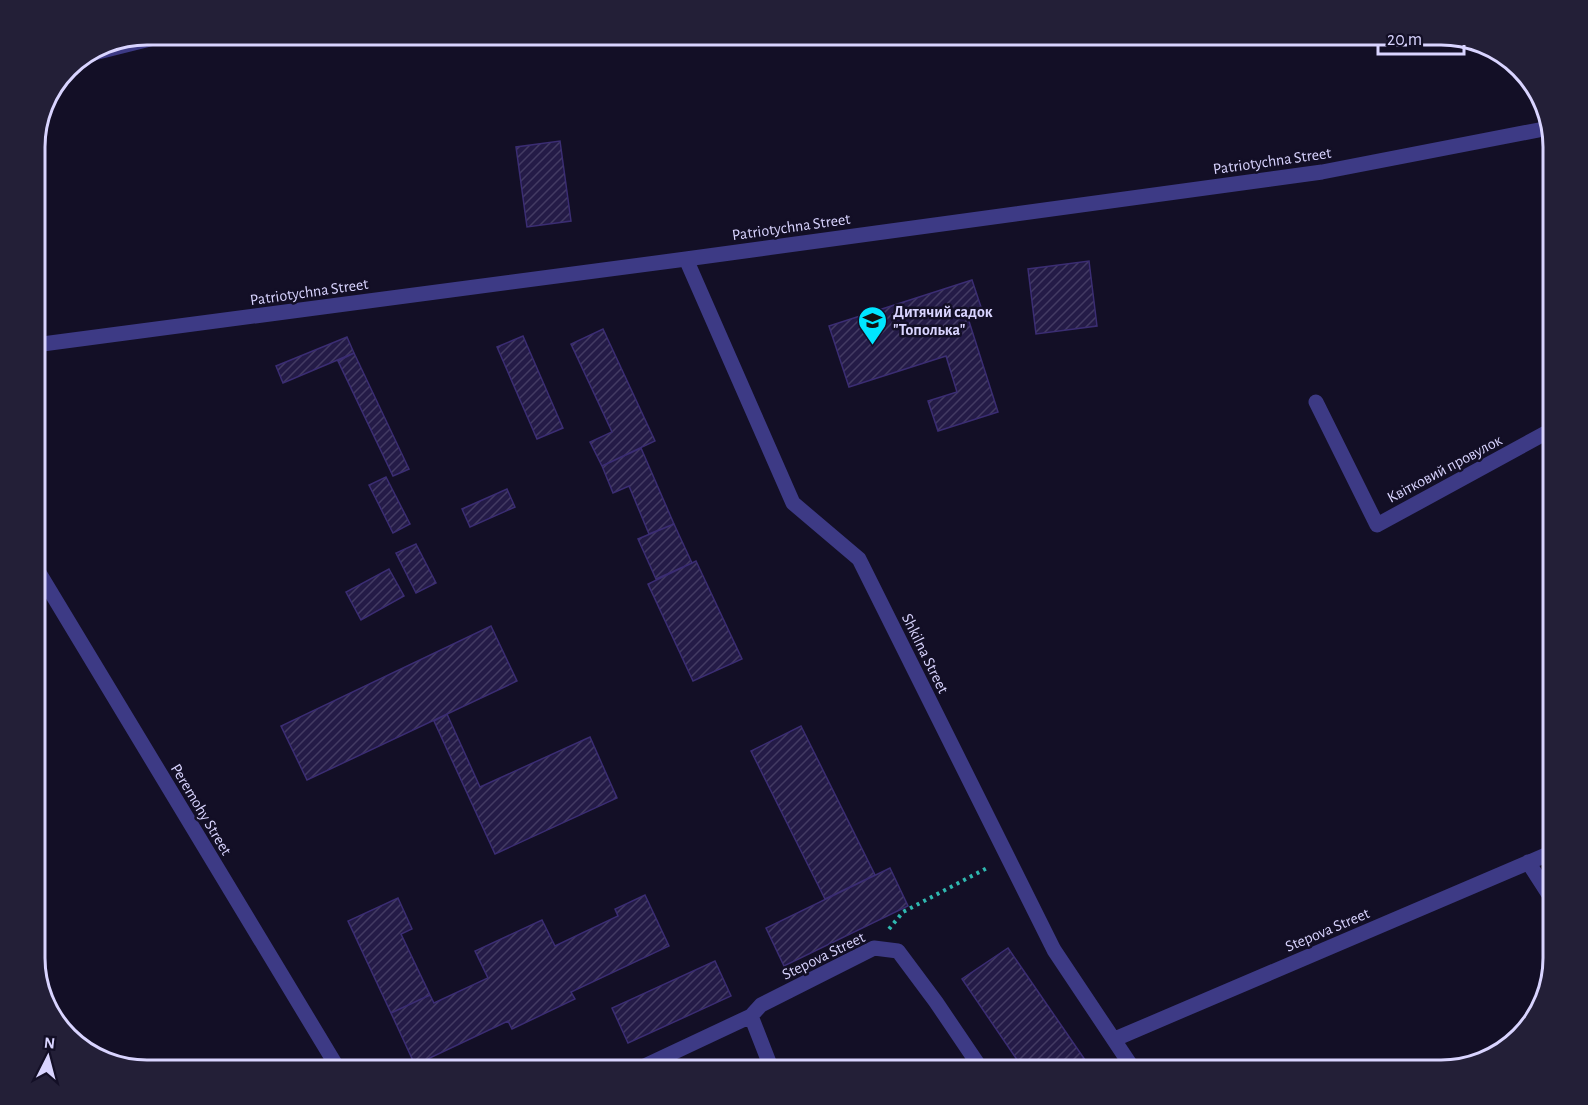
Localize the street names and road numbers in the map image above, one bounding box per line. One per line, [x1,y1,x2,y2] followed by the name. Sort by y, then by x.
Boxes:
[1212,145,1332,178] street label: Patriotychna Street
[731,211,851,244] street label: Patriotychna Street
[249,276,369,309] street label: Patriotychna Street
[1384,432,1506,507] street label: Квітковий провулок
[899,611,951,696] street label: Shkilna Street
[167,761,235,858] street label: Peremohy Street
[1283,905,1372,955] street label: Stepova Street
[780,929,867,983] street label: Stepova Street

